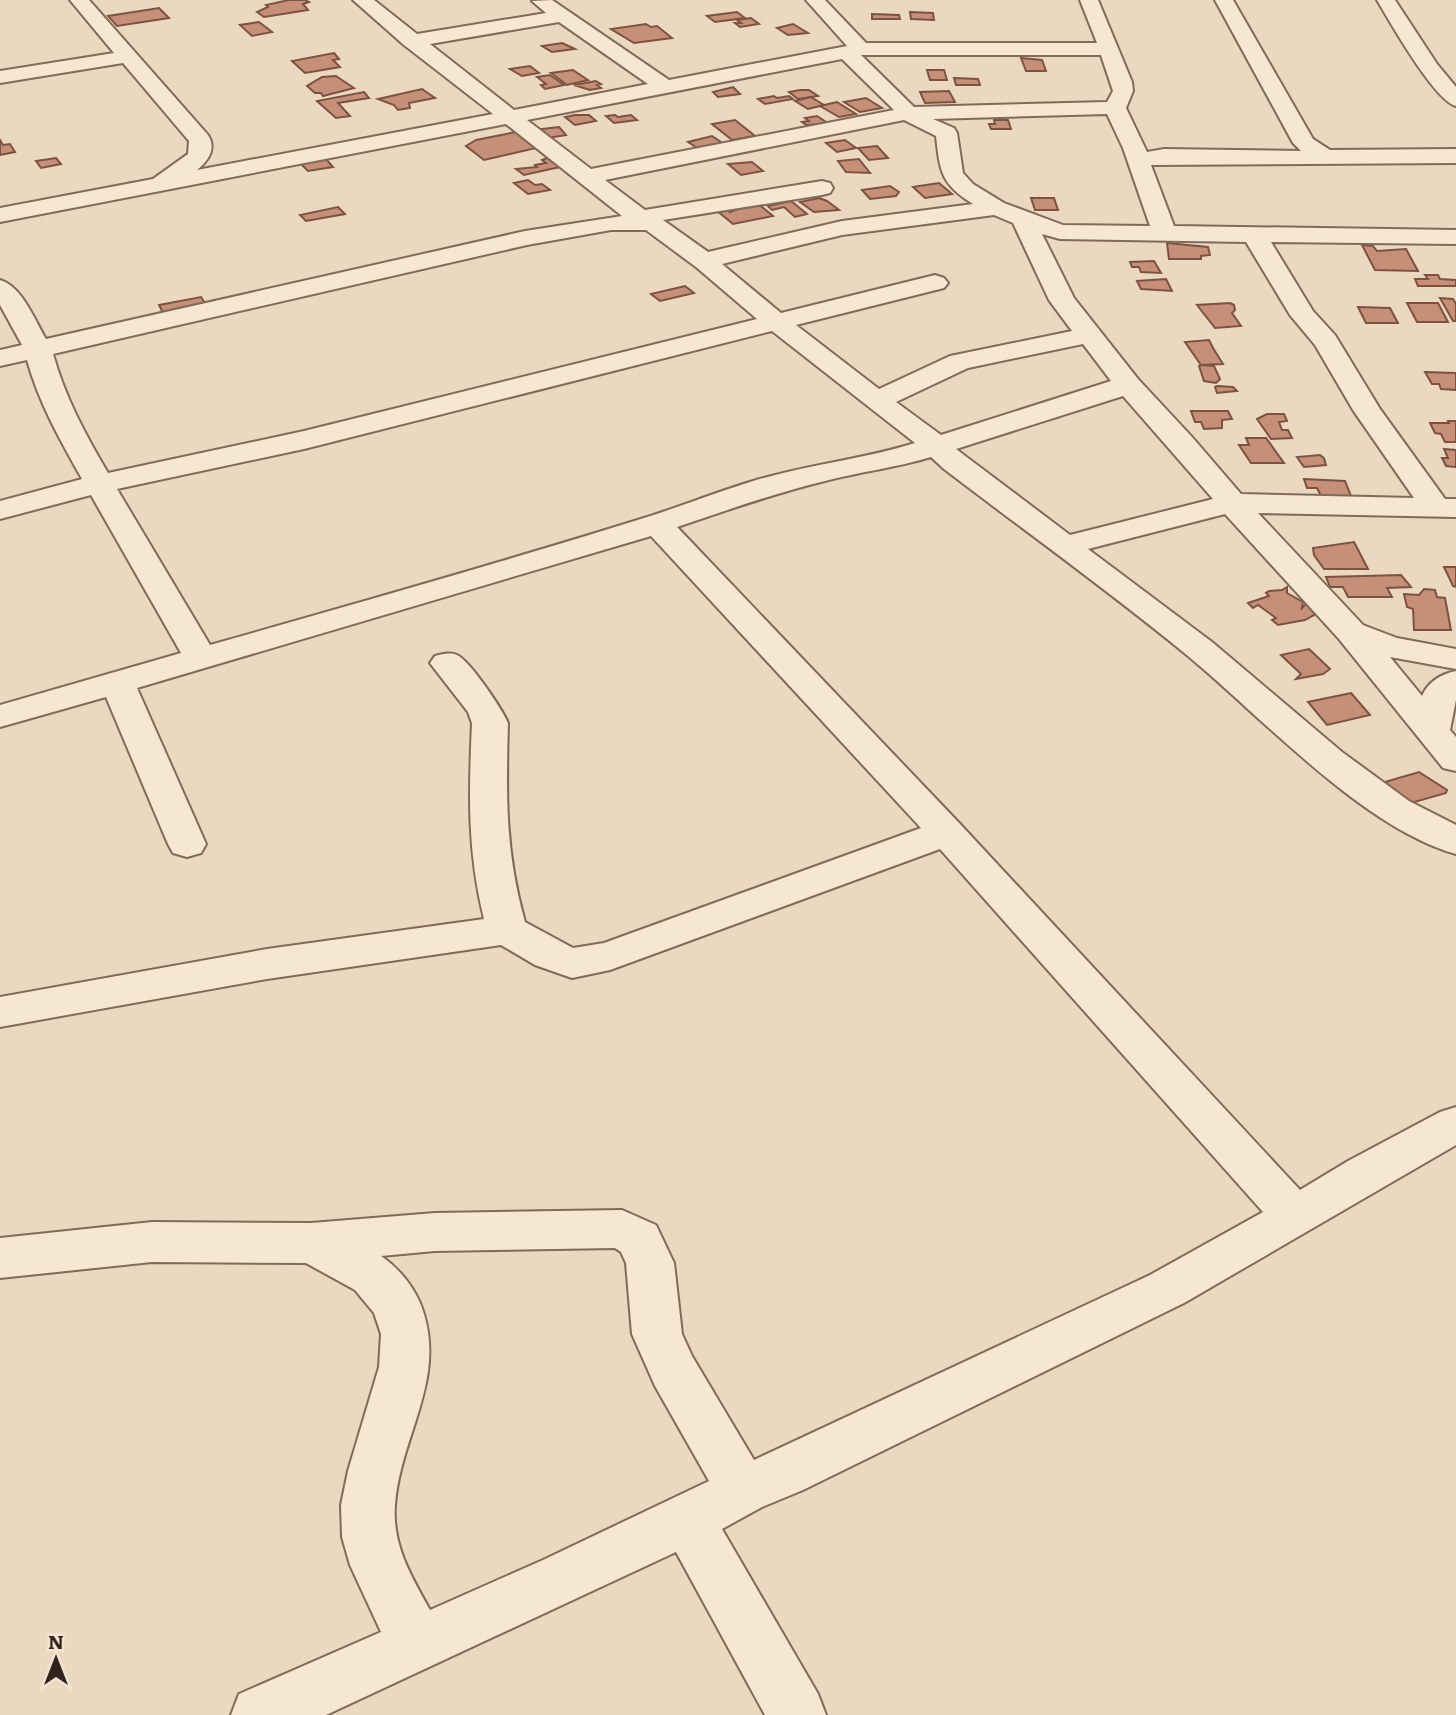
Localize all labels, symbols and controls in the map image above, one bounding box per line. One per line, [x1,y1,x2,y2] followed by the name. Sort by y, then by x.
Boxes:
[21,1624,91,1694] north arrow
[48,1627,64,1655] text: N

